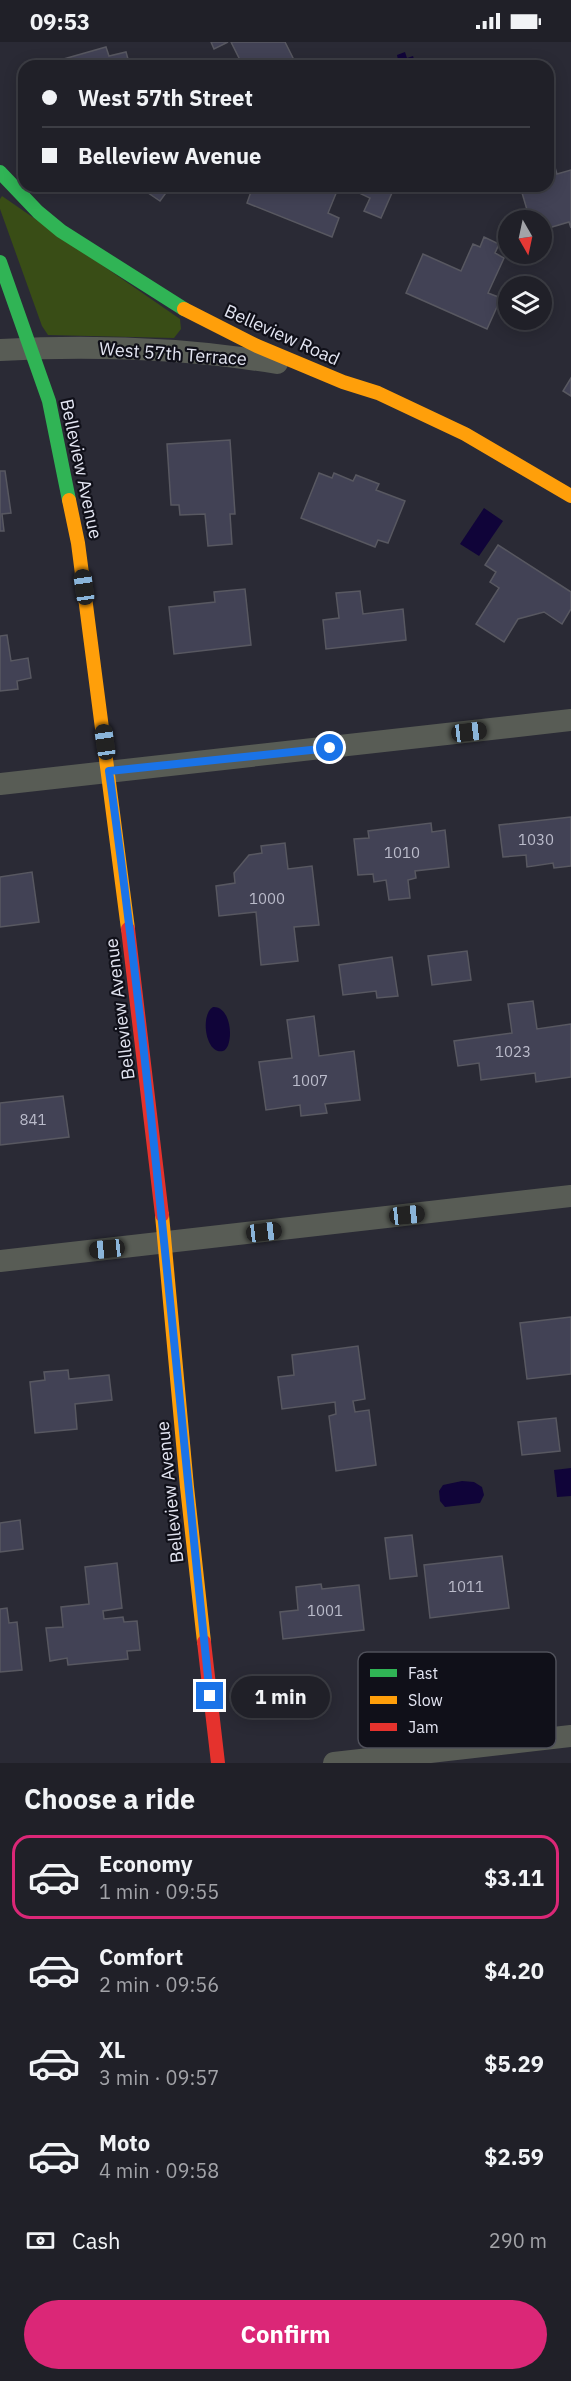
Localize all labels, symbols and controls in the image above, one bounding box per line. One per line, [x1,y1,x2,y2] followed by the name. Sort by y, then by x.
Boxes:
[30,7,90,36] text: 09:53
[78,83,253,112] text: West 57th Street
[78,141,261,170] text: Belleview Avenue
[498,210,552,264] north arrow
[498,210,552,330] map controls
[498,276,552,330] button: layers
[221,299,343,370] street label: Belleview Road
[98,337,248,370] street label: West 57th Terrace
[55,397,108,541] street label: Belleview Avenue
[73,568,95,606] car
[450,721,488,743] car
[94,723,116,761] car
[316,734,343,761] route start
[518,830,554,849] house number: 1030
[384,843,420,862] house number: 1010
[249,889,285,908] house number: 1000
[99,937,140,1081] street label: Belleview Avenue
[495,1042,531,1061] house number: 1023
[292,1071,328,1090] house number: 1007
[19,1110,47,1129] house number: 841
[388,1204,426,1226] car
[245,1221,283,1243] car
[88,1238,126,1260] car
[151,1420,188,1564] street label: Belleview Avenue
[448,1577,484,1596] house number: 1011
[307,1601,343,1620] house number: 1001
[358,1652,556,1748] legend
[408,1663,438,1683] text: Fast
[231,1675,330,1717] callout: 1 min
[196,1682,223,1709] route end
[254,1683,307,1710] text: 1 min
[408,1690,443,1710] text: Slow
[408,1717,439,1737] text: Jam
[24,1781,195,1816] text: Choose a ride
[99,1849,193,1878] text: Economy
[27,1850,81,1904] icon: car
[484,1863,544,1892] text: $3.11
[99,1878,219,1905] text: 1 min · 09:55
[99,1942,183,1971] text: Comfort
[27,1943,81,1997] icon: car
[484,1956,544,1985] text: $4.20
[99,1971,219,1998] text: 2 min · 09:56
[99,2035,125,2064] text: XL
[27,2036,81,2090] icon: car
[484,2049,544,2078] text: $5.29
[99,2064,219,2091] text: 3 min · 09:57
[99,2128,150,2157] text: Moto
[27,2129,81,2183] icon: car
[484,2142,544,2171] text: $2.59
[99,2157,219,2184] text: 4 min · 09:58
[24,2224,57,2257] icon: cash
[72,2226,121,2255] text: Cash
[489,2227,547,2254] text: 290 m
[24,2300,547,2369] button: Confirm

